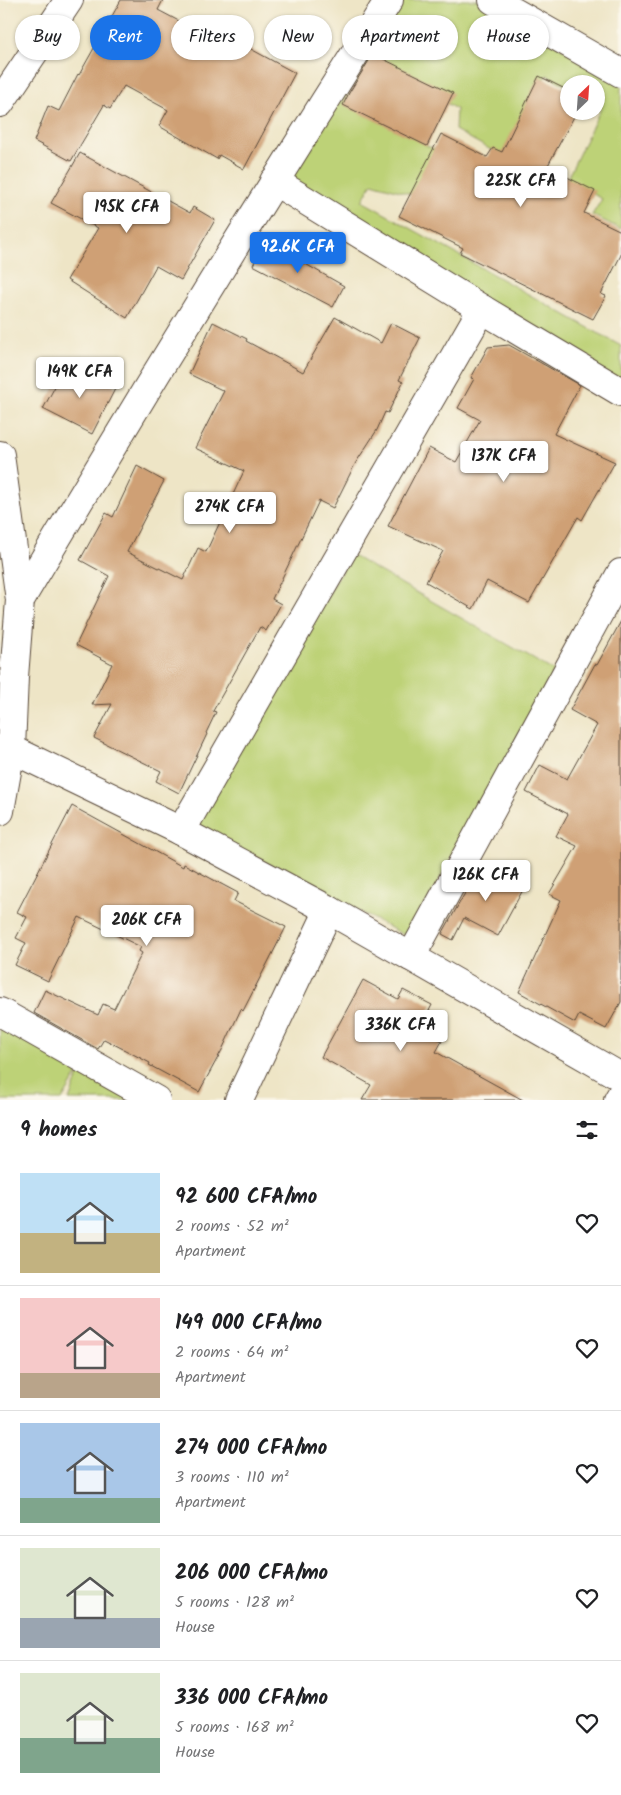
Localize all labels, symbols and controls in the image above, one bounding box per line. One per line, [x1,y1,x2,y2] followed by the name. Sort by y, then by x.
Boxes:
[15,15,80,60] chip: Buy
[90,15,161,60] chip: Rent
[171,15,254,60] chip: Filters
[264,15,332,60] chip: New
[342,15,458,60] chip: Apartment
[468,15,549,60] chip: House
[560,75,605,120] north arrow
[560,75,605,120] map controls
[469,166,573,208] pin: 225K CFA
[485,169,557,194] text: 225K CFA
[75,192,179,234] pin: 195K CFA
[94,195,160,220] text: 195K CFA
[241,232,355,274] pin: 92.6K CFA
[261,235,335,260] text: 92.6K CFA
[28,356,132,399] pin: 149K CFA
[47,360,113,385] text: 149K CFA
[452,440,556,483] pin: 137K CFA
[471,444,537,469] text: 137K CFA
[178,492,282,534] pin: 274K CFA
[195,495,265,520] text: 274K CFA
[434,860,538,902] pin: 126K CFA
[452,863,520,888] text: 126K CFA
[95,904,199,947] pin: 206K CFA
[112,908,182,933] text: 206K CFA
[349,1010,453,1052] pin: 336K CFA
[366,1013,436,1038] text: 336K CFA
[20,1114,97,1147] text: 9 homes
[573,1116,601,1144] icon: filters
[175,1181,317,1214] text: 92 600 CFA/mo
[60,1193,120,1253] icon: home
[573,1209,601,1237] icon: heart
[175,1214,289,1239] text: 2 rooms · 52 m²
[175,1239,246,1264] text: Apartment
[175,1307,322,1340] text: 149 000 CFA/mo
[60,1318,120,1378] icon: home
[573,1334,601,1362] icon: heart
[175,1340,288,1365] text: 2 rooms · 64 m²
[175,1365,246,1390] text: Apartment
[175,1432,327,1465] text: 274 000 CFA/mo
[60,1443,120,1503] icon: home
[573,1459,601,1487] icon: heart
[175,1465,289,1490] text: 3 rooms · 110 m²
[175,1490,246,1515] text: Apartment
[175,1557,328,1590] text: 206 000 CFA/mo
[60,1568,120,1628] icon: home
[573,1584,601,1612] icon: heart
[175,1590,294,1615] text: 5 rooms · 128 m²
[175,1615,215,1640] text: House
[175,1682,328,1715] text: 336 000 CFA/mo
[60,1693,120,1753] icon: home
[573,1709,601,1737] icon: heart
[175,1715,294,1740] text: 5 rooms · 168 m²
[175,1740,215,1765] text: House

